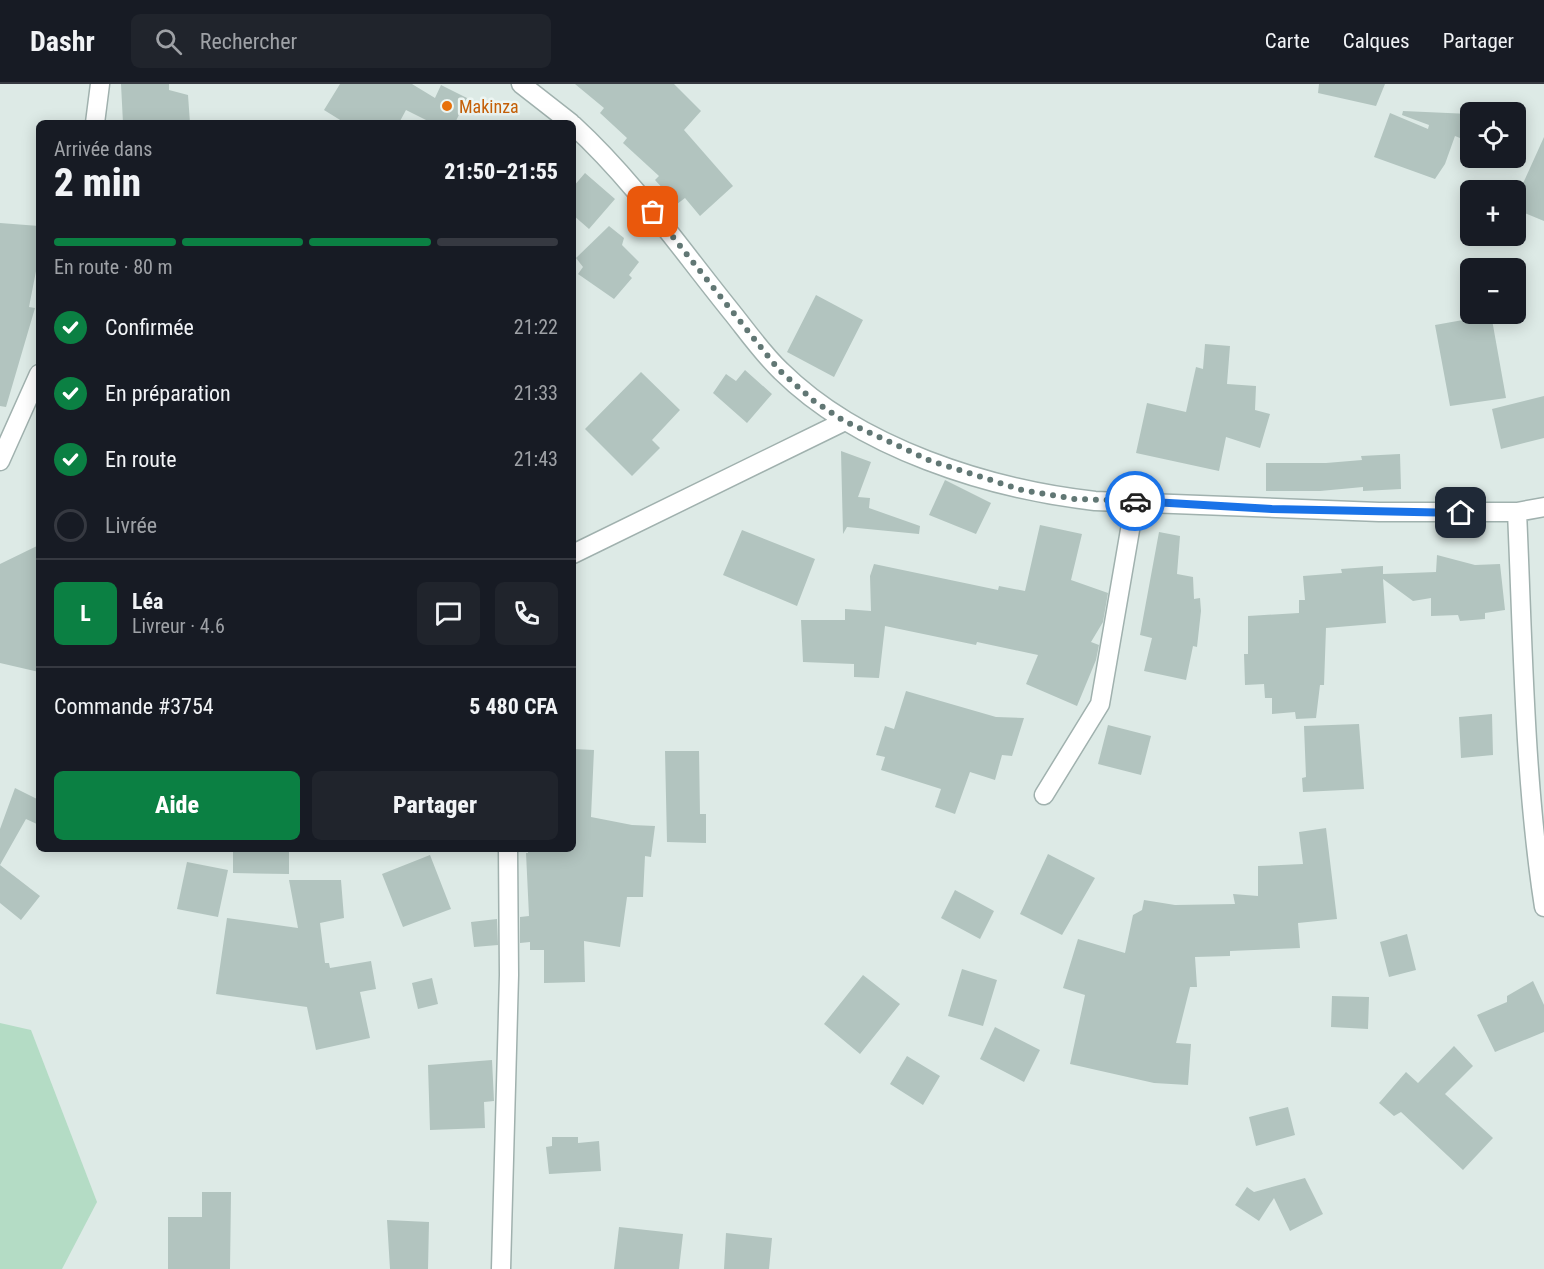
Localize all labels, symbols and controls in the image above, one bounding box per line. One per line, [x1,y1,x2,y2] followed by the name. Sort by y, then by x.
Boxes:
[131,14,551,68] search box
[30,25,95,58] text: Dashr
[152,25,185,58] icon: search
[200,29,297,54] text: Rechercher
[1265,29,1310,53] text: Carte
[1343,29,1410,53] text: Calques
[1443,29,1514,53] text: Partager
[459,96,519,117] place label: Makinza
[440,99,454,113] marker: Makinza
[1460,102,1526,324] map controls
[1460,102,1526,168] button: locate
[54,137,152,161] text: Arrivée dans
[444,159,558,184] text: 21:50–21:55
[54,160,141,206] text: 2 min
[1460,180,1526,246] button: +
[627,186,678,237] pin
[636,195,669,228] icon: bag
[54,255,173,279] text: En route · 80 m
[1460,258,1526,324] button: −
[54,311,87,344] icon: check
[105,315,194,340] text: Confirmée
[514,315,558,339] text: 21:22
[54,377,87,410] icon: check
[105,381,231,406] text: En préparation
[514,381,558,405] text: 21:33
[54,443,87,476] icon: check
[105,447,177,472] text: En route
[514,447,558,471] text: 21:43
[1105,471,1165,531] courier
[1119,485,1152,518] icon: car
[1435,487,1486,538] pin
[1444,496,1477,529] icon: home
[105,513,157,538] text: Livrée
[417,582,480,645] button: chat
[495,582,558,645] button: phone
[132,589,163,614] text: Léa
[80,601,91,626] text: L
[132,614,225,638] text: Livreur · 4.6
[54,694,214,719] text: Commande #3754
[469,694,558,719] text: 5 480 CFA
[54,771,300,840] button: Aide
[312,771,558,840] button: Partager

